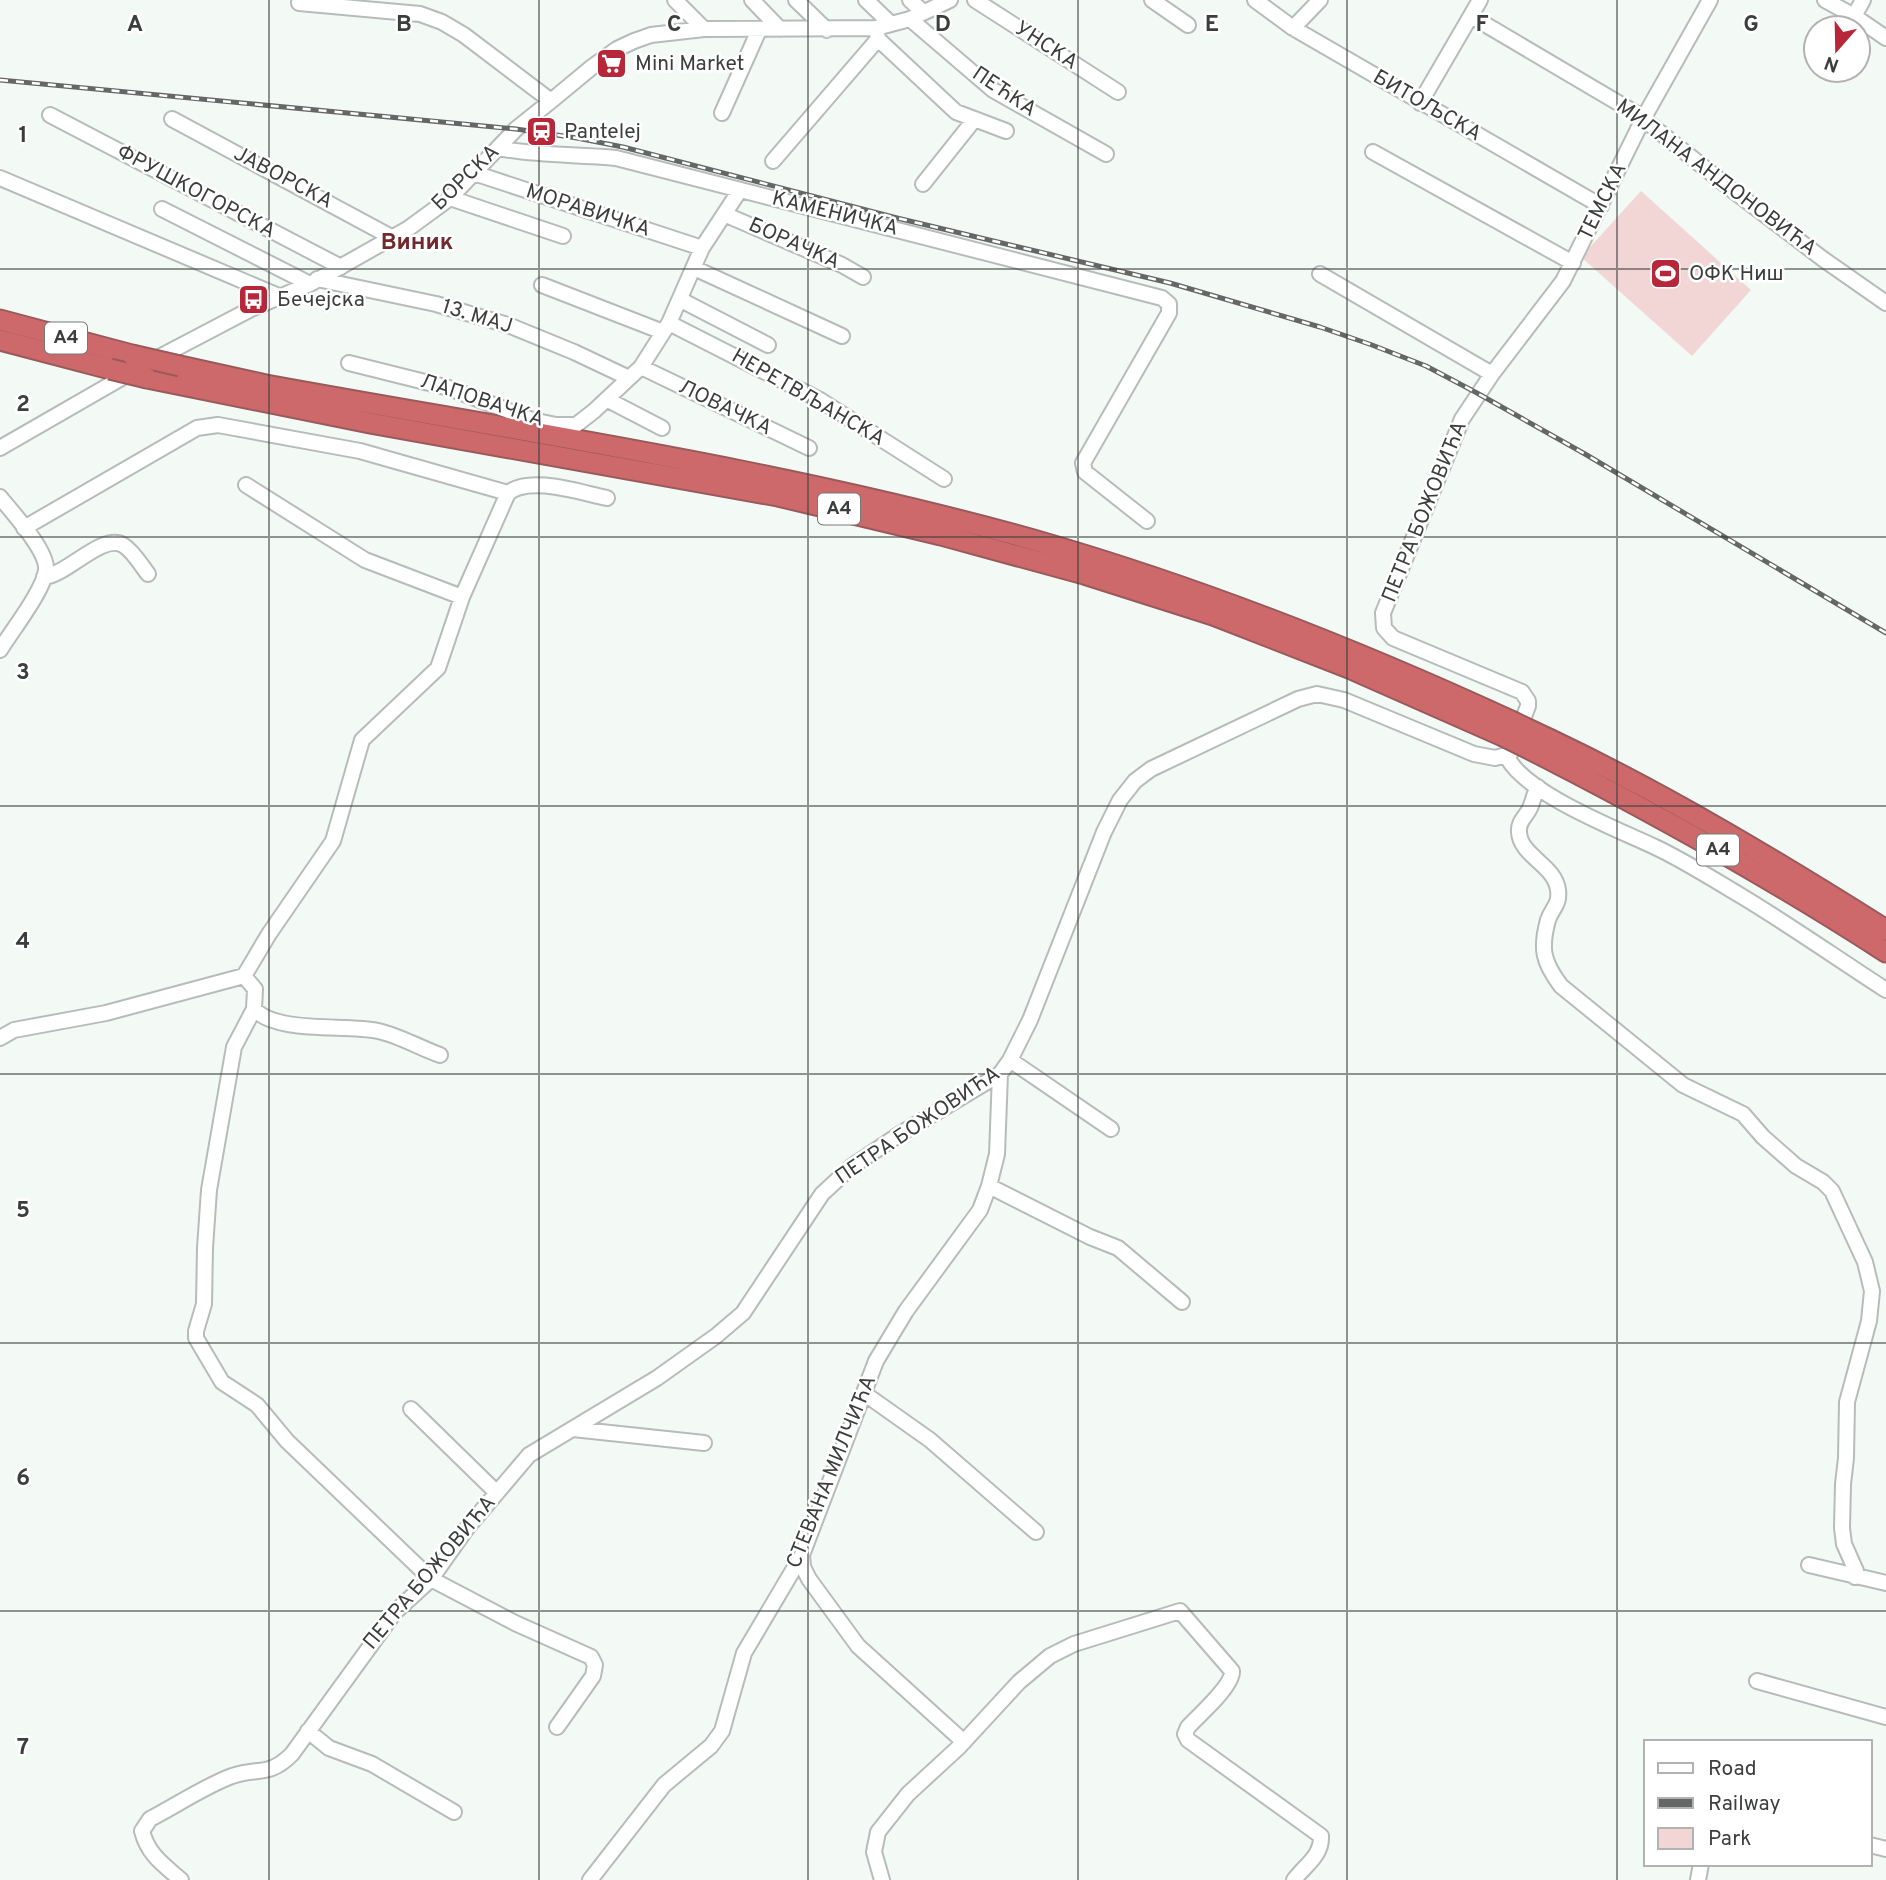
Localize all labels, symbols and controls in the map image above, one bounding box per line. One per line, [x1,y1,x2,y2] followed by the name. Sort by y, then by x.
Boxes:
[127,11,143,40] text: A
[396,11,412,40] text: B
[667,11,681,40] text: C
[935,11,951,40] text: D
[1205,11,1219,40] text: E
[1475,11,1489,40] text: F
[1743,11,1759,40] text: G
[1802,14,1872,84] north arrow
[1009,16,1083,76] street label: УНСКА
[595,47,629,81] supermarket icon: Mini Market
[1821,49,1842,77] text: N
[635,51,745,78] place label: Mini Market
[967,61,1041,123] street label: ПЕЋКА
[1368,64,1486,148] street label: БИТОЉСКА
[1610,94,1822,262] street label: МИЛАНА АНДОНОВИЋА
[524,115,558,149] station icon: Pantelej
[564,119,641,146] place label: Pantelej
[18,122,28,151] text: 1
[112,139,280,245] street label: ФРУШКОГОРСКА
[426,139,506,217] street label: БОРСКА
[229,141,337,215] street label: ЈАВОРСКА
[1573,159,1633,245] street label: ТЕМСКА
[522,178,654,244] street label: МОРАВИЧКА
[769,185,901,243] street label: КАМЕНИЧКА
[744,212,844,276] street label: БОРАЧКА
[381,229,453,258] district label: Виник
[1649,257,1683,291] sports icon: ОФК Ниш
[1689,261,1784,288] place label: ОФК Ниш
[237,283,271,317] bus stop icon: Бечејска
[277,287,365,314] place label: Бечејска
[438,293,516,341] street label: 13. МАЈ
[45,322,87,354] road number: A4
[726,343,890,453] street label: НЕРЕТВЉАНСКА
[417,368,547,434] street label: ЛАПОВАЧКА
[674,374,776,442] street label: ЛОВАЧКА
[16,391,30,420] text: 2
[1376,417,1474,607] street label: ПЕТРА БОЖОВИЋА
[818,494,860,524] road number: A4
[16,659,30,688] text: 3
[1697,834,1739,866] road number: A4
[16,928,30,957] text: 4
[830,1061,1006,1191] street label: ПЕТРА БОЖОВИЋА
[16,1197,30,1226] text: 5
[781,1372,883,1572] street label: СТЕВАНА МИЛЧИЋА
[16,1465,30,1494] text: 6
[358,1490,502,1656] street label: ПЕТРА БОЖОВИЋА
[17,1734,29,1763] text: 7
[1644,1740,1872,1866] legend
[1708,1756,1757,1783] text: Road
[1708,1791,1781,1818] text: Railway
[1708,1826,1751,1853] text: Park

